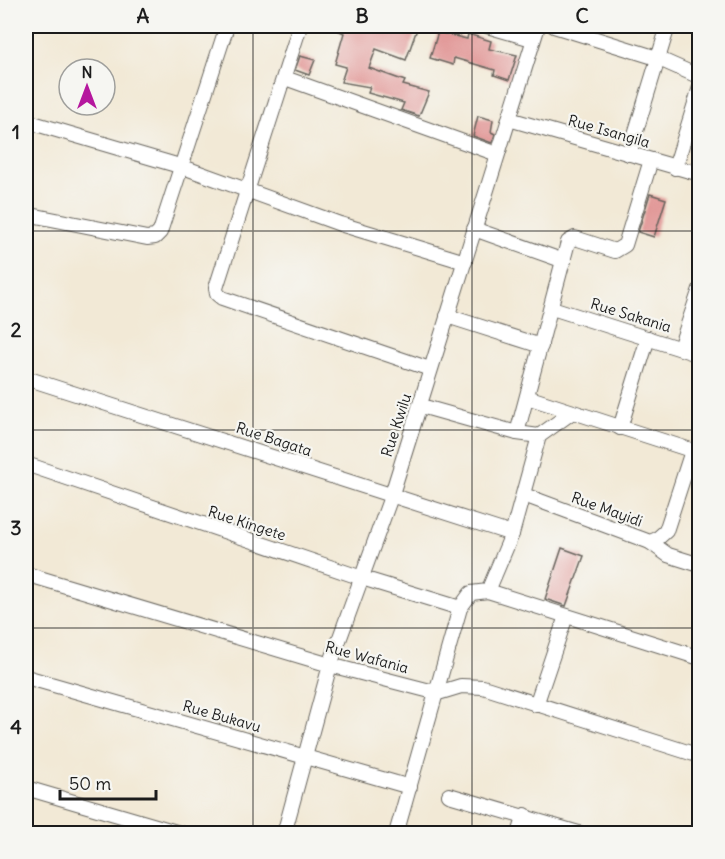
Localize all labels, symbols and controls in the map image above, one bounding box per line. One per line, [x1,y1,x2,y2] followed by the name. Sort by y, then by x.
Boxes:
[137,3,150,28] text: A
[355,3,369,28] text: B
[575,3,589,28] text: C
[57,57,117,117] north arrow
[81,62,93,82] text: N
[566,110,652,152] street label: Rue Isangila
[12,119,20,144] text: 1
[588,294,674,336] street label: Rue Sakania
[11,317,22,342] text: 2
[377,391,415,459] street label: Rue Kwilu
[234,418,315,460] street label: Rue Bagata
[569,487,645,531] street label: Rue Mayidi
[206,502,288,544] street label: Rue Kingete
[10,515,22,540] text: 3
[323,637,411,677] street label: Rue Wafania
[181,696,264,736] street label: Rue Bukavu
[10,714,22,739] text: 4
[60,763,156,801] scale bar
[69,772,111,795] text: 50 m

